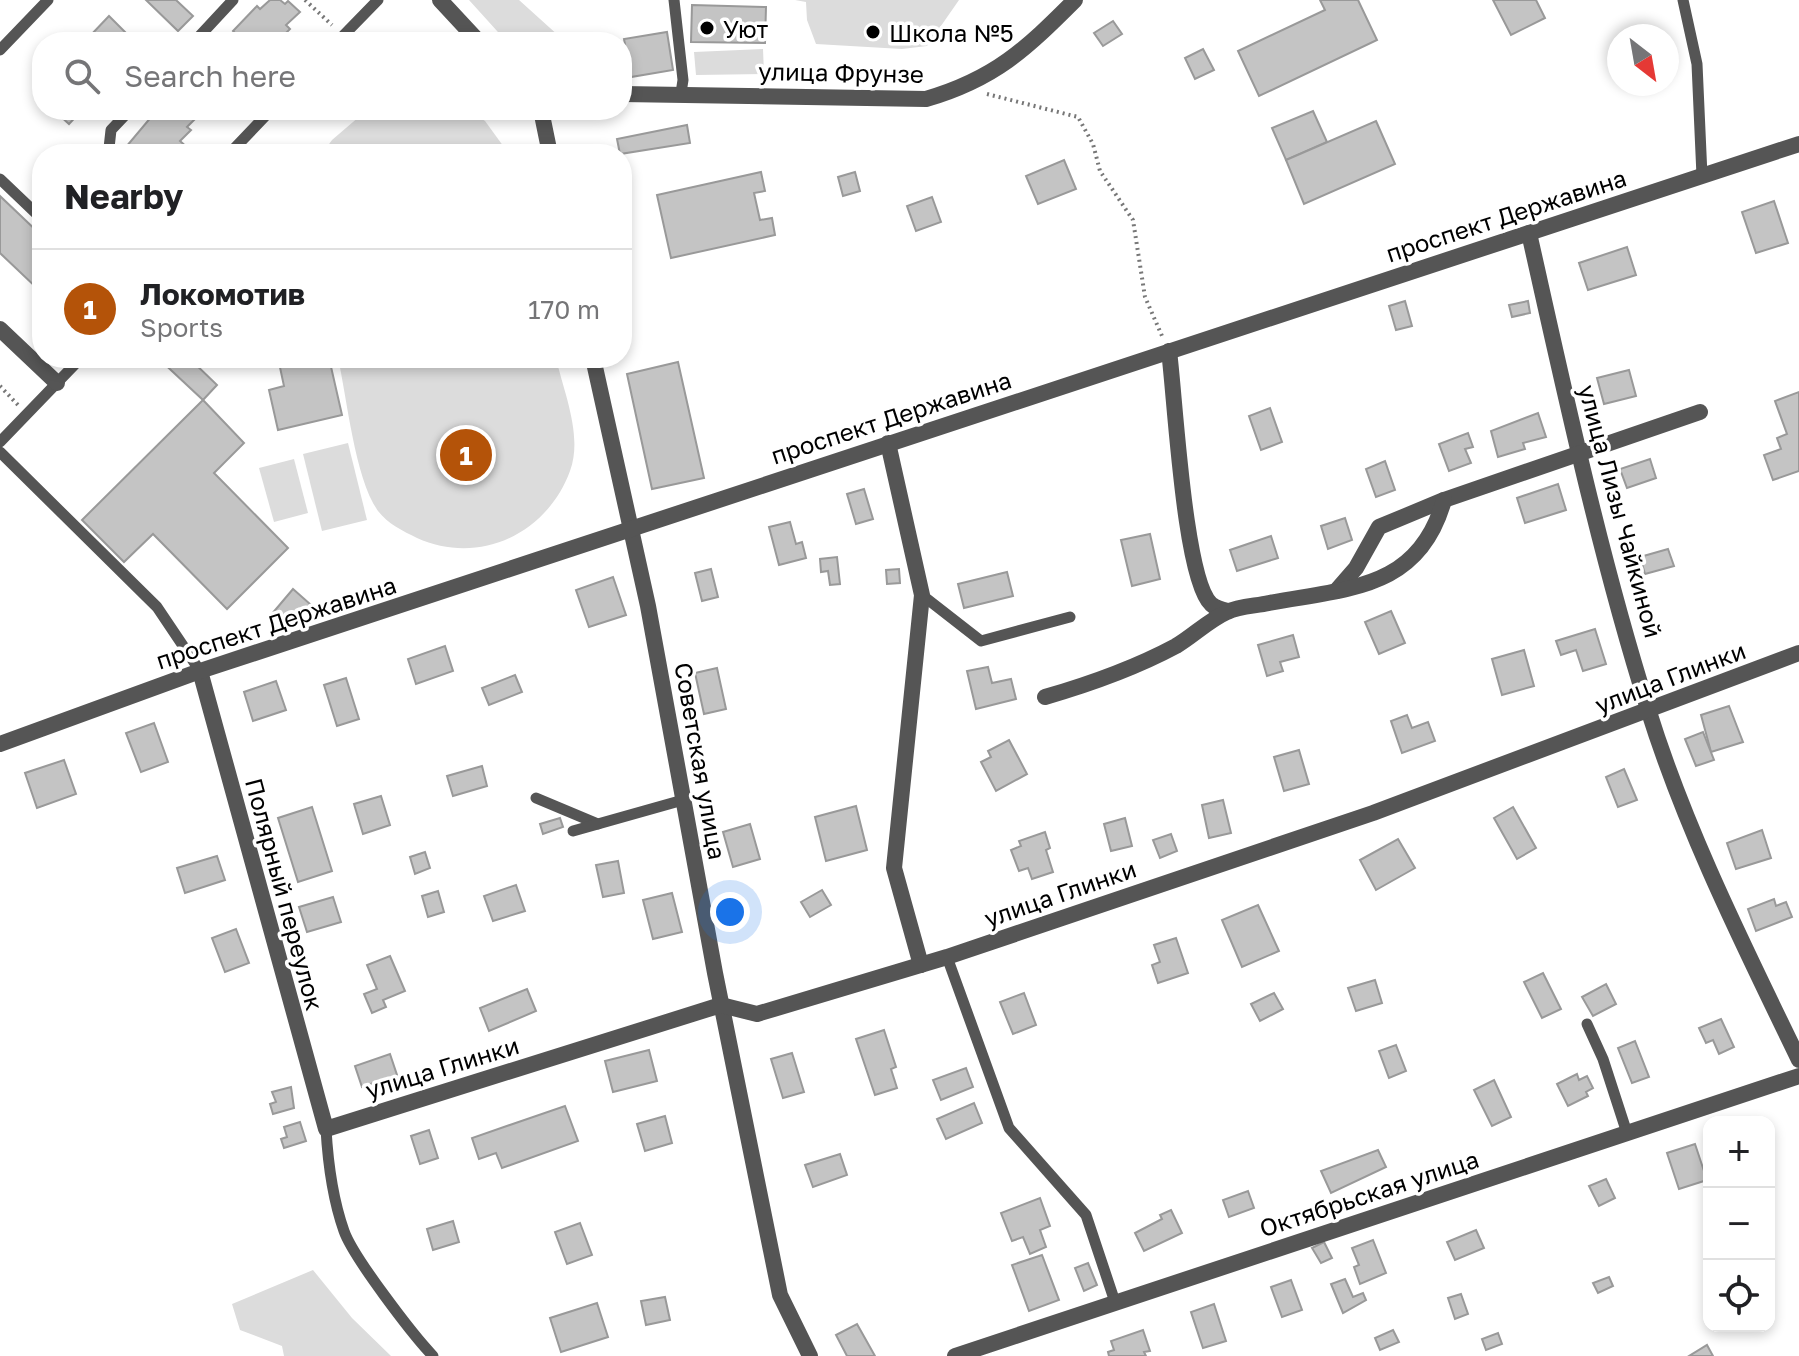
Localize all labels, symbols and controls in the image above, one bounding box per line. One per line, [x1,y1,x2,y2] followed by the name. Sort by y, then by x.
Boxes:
[723,14,768,43] place label: Уют
[889,18,1014,47] place label: Школа №5
[698,19,716,37] marker: Уют
[864,23,882,41] marker: Школа №5
[1607,24,1679,96] north arrow
[32,32,632,120] search box
[60,54,104,98] icon: search
[758,56,924,88] street label: улица Фрунзе
[124,58,296,94] text: Search here
[1382,162,1630,268] street label: проспект Державина
[64,176,184,216] text: Nearby
[140,276,305,312] text: Локомотив
[83,294,97,325] text: 1
[528,294,600,325] text: 170 m
[140,312,223,343] text: Sports
[767,364,1015,470] street label: проспект Державина
[1573,381,1669,641] street label: улица Лизы Чайкиной
[440,425,492,485] pin: 1
[152,569,400,675] street label: проспект Державина
[1591,635,1749,719] street label: улица Глинки
[669,660,733,862] street label: Советская улица
[240,775,330,1013] street label: Полярный переулок
[980,853,1140,933] street label: улица Глинки
[710,892,750,932] your location
[362,1030,522,1104] street label: улица Глинки
[1703,1116,1775,1332] map controls
[1703,1116,1775,1188] button: +
[1256,1144,1482,1242] street label: Октябрьская улица
[1703,1188,1775,1260] button: −
[1703,1260,1775,1332] button: locate

